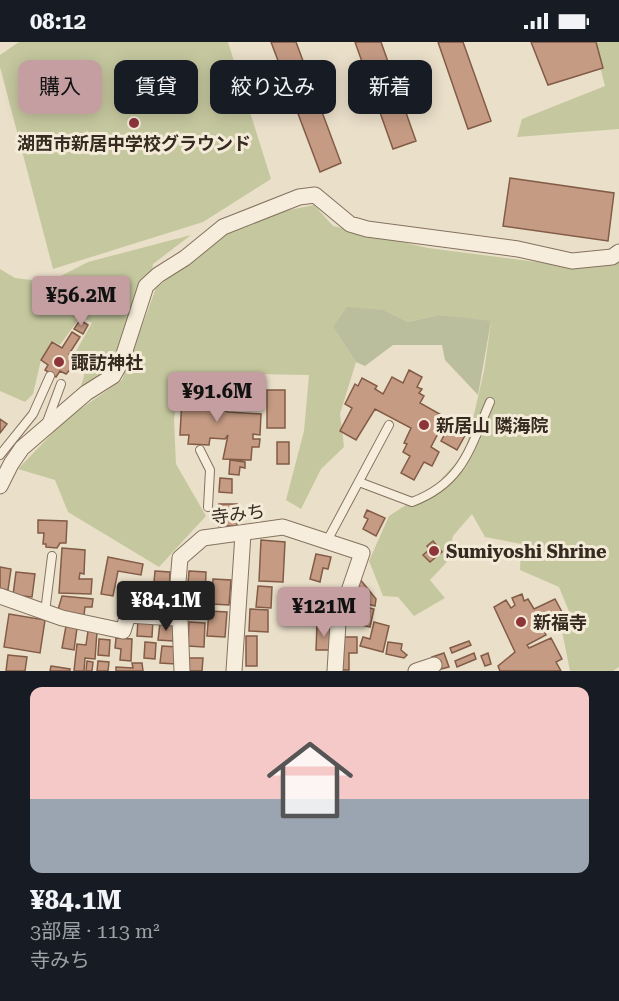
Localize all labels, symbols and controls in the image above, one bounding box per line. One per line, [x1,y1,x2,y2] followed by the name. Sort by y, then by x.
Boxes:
[30,9,86,34] text: 08:12
[18,60,102,114] chip: 購入
[114,60,198,114] chip: 賃貸
[210,60,336,114] chip: 絞り込み
[348,60,432,114] chip: 新着
[127,116,141,130] marker: 湖西市新居中学校グラウンド
[17,133,251,154] place label: 湖西市新居中学校グラウンド
[32,276,130,327] pin: ¥56.2M
[46,283,116,307] text: ¥56.2M
[71,352,143,373] place label: 諏訪神社
[52,355,66,369] marker: 諏訪神社
[168,372,266,423] pin: ¥91.6M
[182,379,252,403] text: ¥91.6M
[436,415,549,436] place label: 新居山 隣海院
[417,418,431,432] marker: 新居山 隣海院
[210,500,266,528] street label: 寺みち
[446,541,607,562] place label: Sumiyoshi Shrine
[427,544,441,558] marker: Sumiyoshi Shrine
[117,581,215,632] pin: ¥84.1M
[282,587,366,638] pin: ¥121M
[131,588,201,612] text: ¥84.1M
[292,594,356,618] text: ¥121M
[533,612,587,633] place label: 新福寺
[514,615,528,629] marker: 新福寺
[256,726,364,834] icon: home
[30,885,122,915] text: ¥84.1M
[30,919,160,943] text: 3部屋 · 113 m²
[30,948,90,972] text: 寺みち

